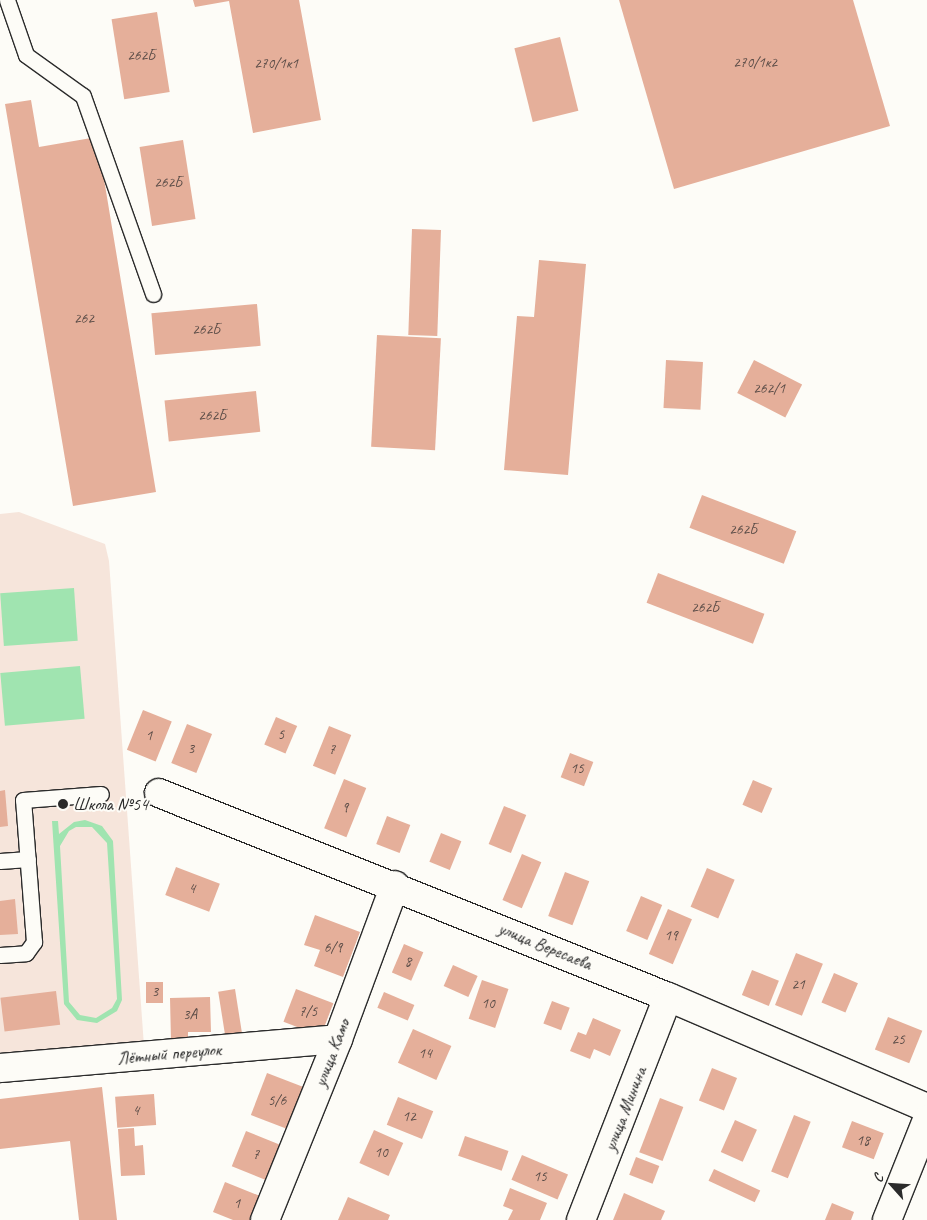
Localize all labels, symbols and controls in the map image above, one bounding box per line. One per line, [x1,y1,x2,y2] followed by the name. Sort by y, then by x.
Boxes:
[127,47,155,65] house number: 262Б
[733,54,777,72] house number: 270/1к2
[254,55,298,73] house number: 270/1к1
[154,174,182,192] house number: 262Б
[74,310,94,328] house number: 262
[192,321,220,339] house number: 262Б
[753,380,785,398] house number: 262/1
[198,407,226,425] house number: 262Б
[729,521,757,539] house number: 262Б
[691,599,719,617] house number: 262Б
[278,726,284,744] house number: 5
[146,727,152,745] house number: 1
[188,740,194,758] house number: 3
[329,741,335,759] house number: 7
[570,760,584,778] house number: 15
[73,793,148,815] place label: Школа №54
[57,798,69,810] marker: Школа №54
[342,799,348,817] house number: 9
[189,880,195,898] house number: 4
[495,917,595,975] street label: улица Вересаева
[664,927,678,945] house number: 19
[324,939,342,957] house number: 6/9
[405,953,411,971] house number: 8
[791,976,805,994] house number: 21
[152,983,158,1001] house number: 3
[481,995,495,1013] house number: 10
[299,1003,317,1021] house number: 7/5
[183,1006,197,1024] house number: 3А
[309,1016,355,1090] street label: улица Камо
[891,1031,905,1049] house number: 25
[116,1039,222,1069] street label: Лётный переулок
[418,1045,432,1063] house number: 14
[599,1064,651,1154] street label: улица Минина
[268,1092,286,1110] house number: 5/6
[133,1102,139,1120] house number: 4
[402,1108,416,1126] house number: 12
[856,1132,870,1150] house number: 18
[374,1144,388,1162] house number: 10
[253,1146,259,1164] house number: 7
[867,1160,917,1210] north arrow
[533,1168,547,1186] house number: 15
[869,1171,887,1185] text: С
[234,1195,240,1213] house number: 1

